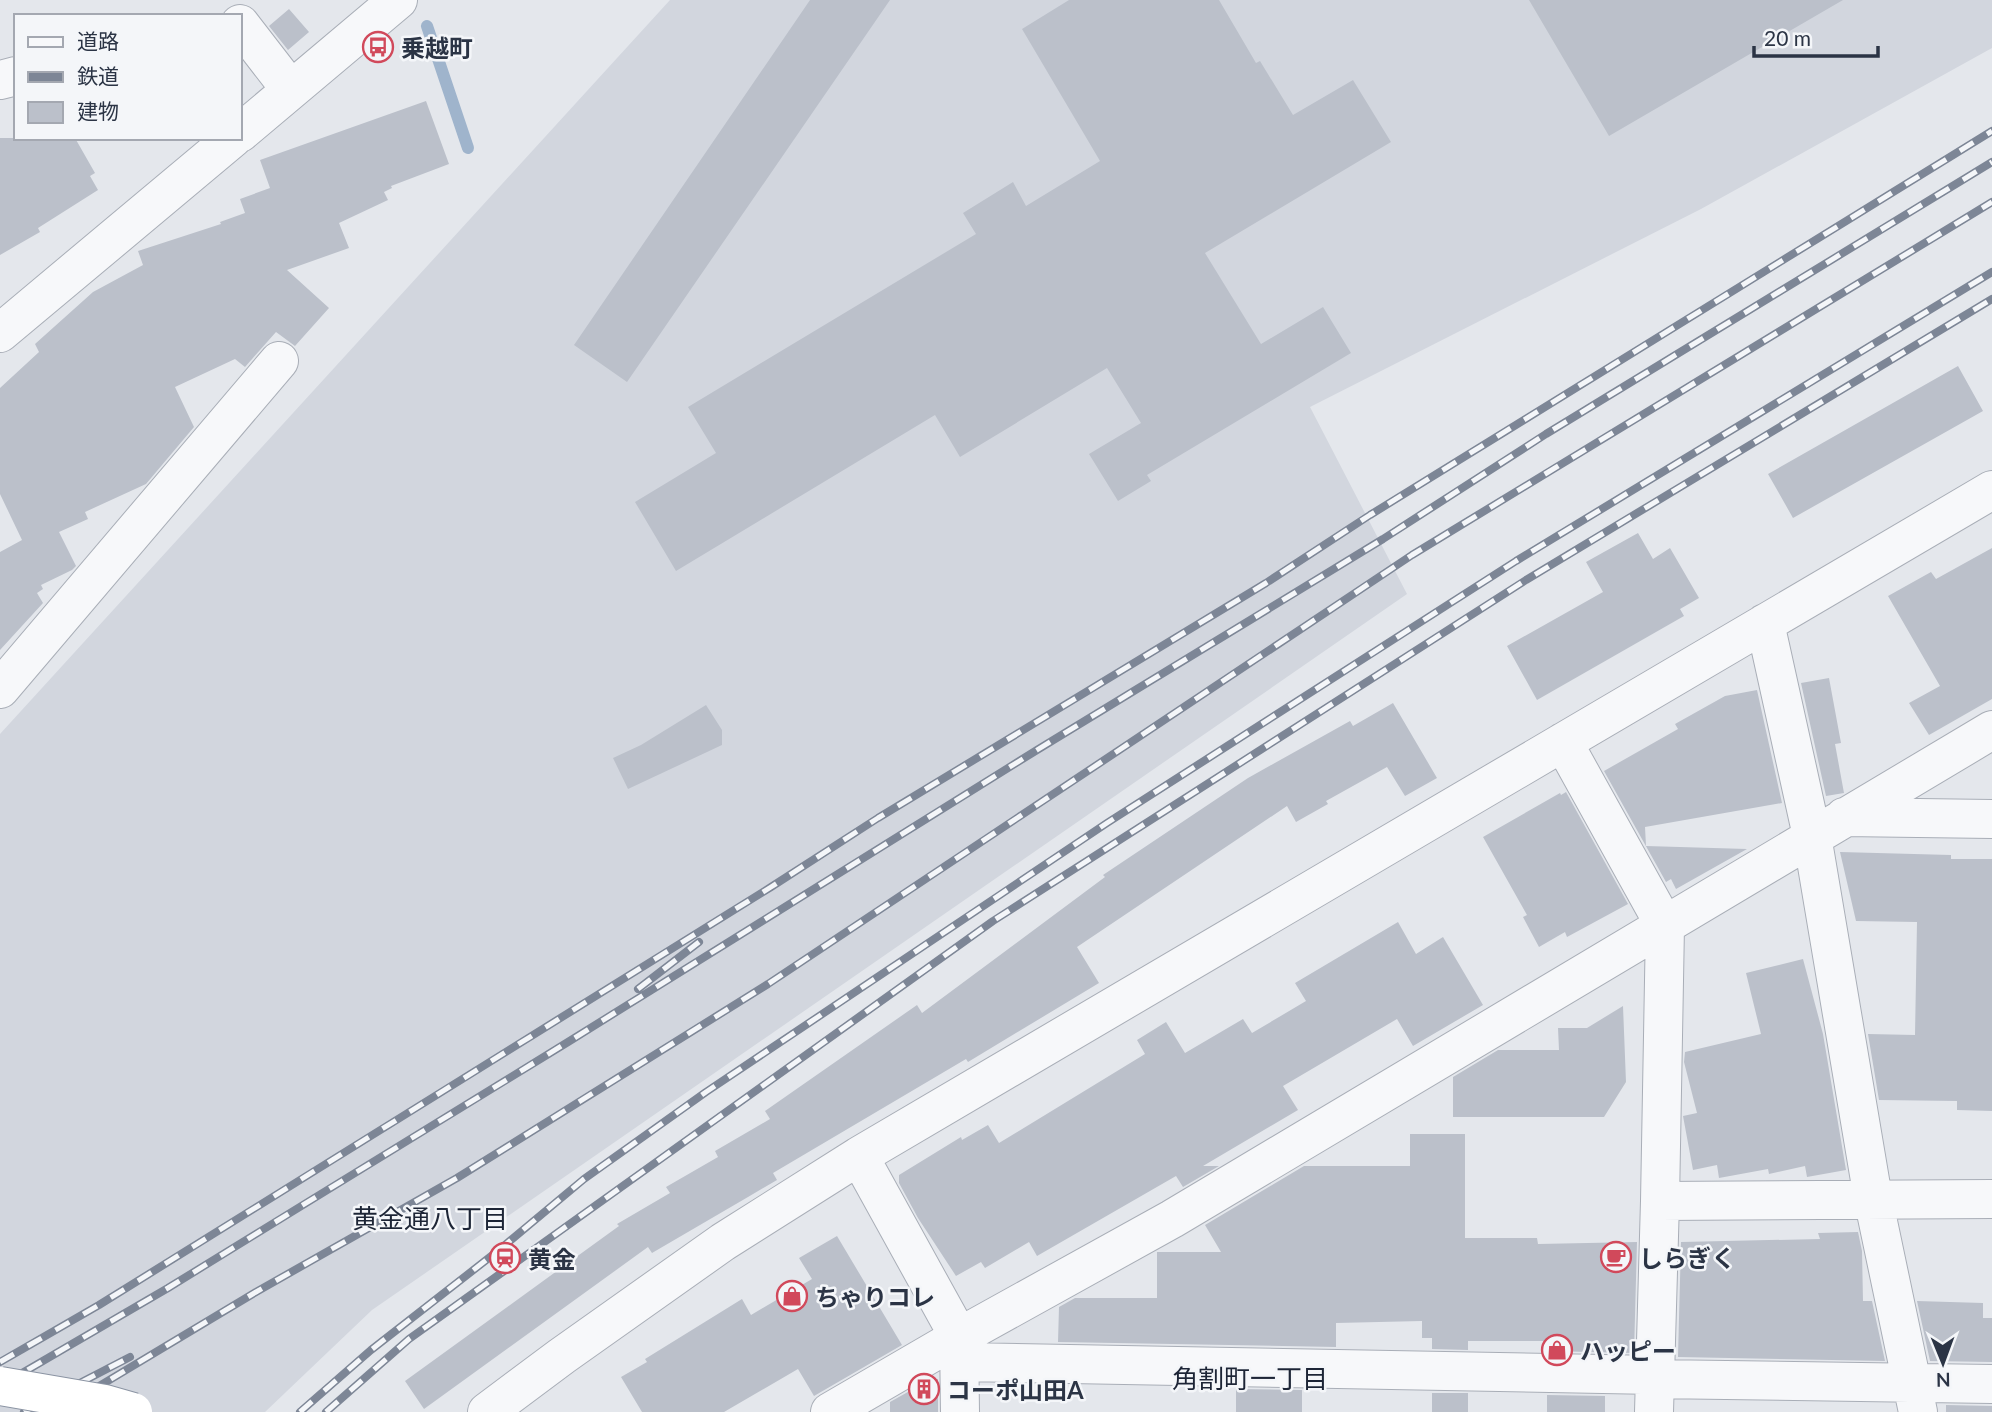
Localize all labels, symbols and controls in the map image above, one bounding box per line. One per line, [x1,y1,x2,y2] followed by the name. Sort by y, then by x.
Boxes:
[14,14,242,140] legend
[1754,14,1878,58] scale bar
[1764,25,1811,50] text: 20 m
[77,28,119,53] text: 道路
[361,30,395,64] bus stop icon: 乗越町
[401,33,473,62] place label: 乗越町
[77,63,119,88] text: 鉄道
[77,98,119,123] text: 建物
[352,1202,508,1234] district label: 黄金通八丁目
[1599,1240,1633,1274] cafe icon: しらぎく
[488,1241,522,1275] station icon: 黄金
[1639,1243,1735,1272] place label: しらぎく
[528,1244,576,1273] place label: 黄金
[775,1279,809,1313] shop icon: ちゃりコレ
[815,1282,935,1311] place label: ちゃりコレ
[1908,1328,1978,1398] north arrow
[1540,1333,1574,1367] shop icon: ハッピー
[1580,1336,1676,1365] place label: ハッピー
[1172,1362,1328,1394] district label: 角割町一丁目
[1936,1369,1951,1392] text: N
[907,1372,941,1406] building icon: コーポ山田A
[947,1375,1084,1404] place label: コーポ山田A

